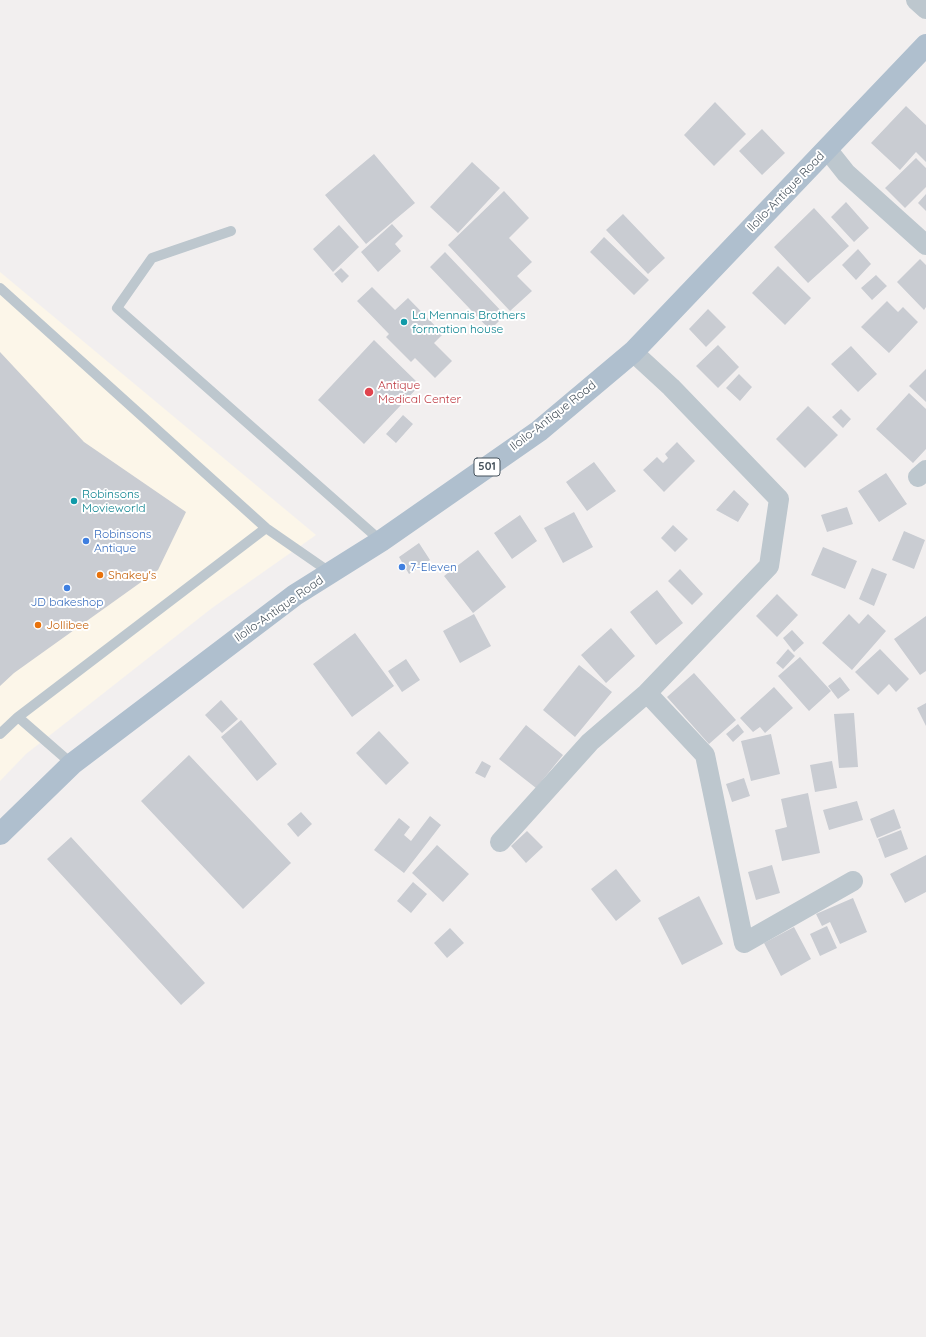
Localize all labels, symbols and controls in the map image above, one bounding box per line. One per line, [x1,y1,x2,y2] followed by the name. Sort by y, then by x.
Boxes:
[744,149,828,235] street label: Iloilo-Antique Road
[412,308,526,336] place label: La Mennais Brothers formation house
[399,317,409,327] marker: La Mennais Brothers formation house
[378,378,461,406] place label: Antique Medical Center
[507,378,599,454] street label: Iloilo-Antique Road
[363,386,375,398] marker: Antique Medical Center
[474,458,500,476] road number: 501
[82,487,146,515] place label: Robinsons Movieworld
[69,496,79,506] marker: Robinsons Movieworld
[94,527,151,555] place label: Robinsons Antique
[81,536,91,546] marker: Robinsons Antique
[410,560,457,574] place label: 7-Eleven
[397,562,407,572] marker: 7-Eleven
[108,568,156,582] place label: Shakey's
[95,570,105,580] marker: Shakey's
[232,573,326,645] street label: Iloilo-Antique Road
[62,583,72,593] marker: JD bakeshop
[30,595,104,609] place label: JD bakeshop
[46,618,89,632] place label: Jollibee
[33,620,43,630] marker: Jollibee

